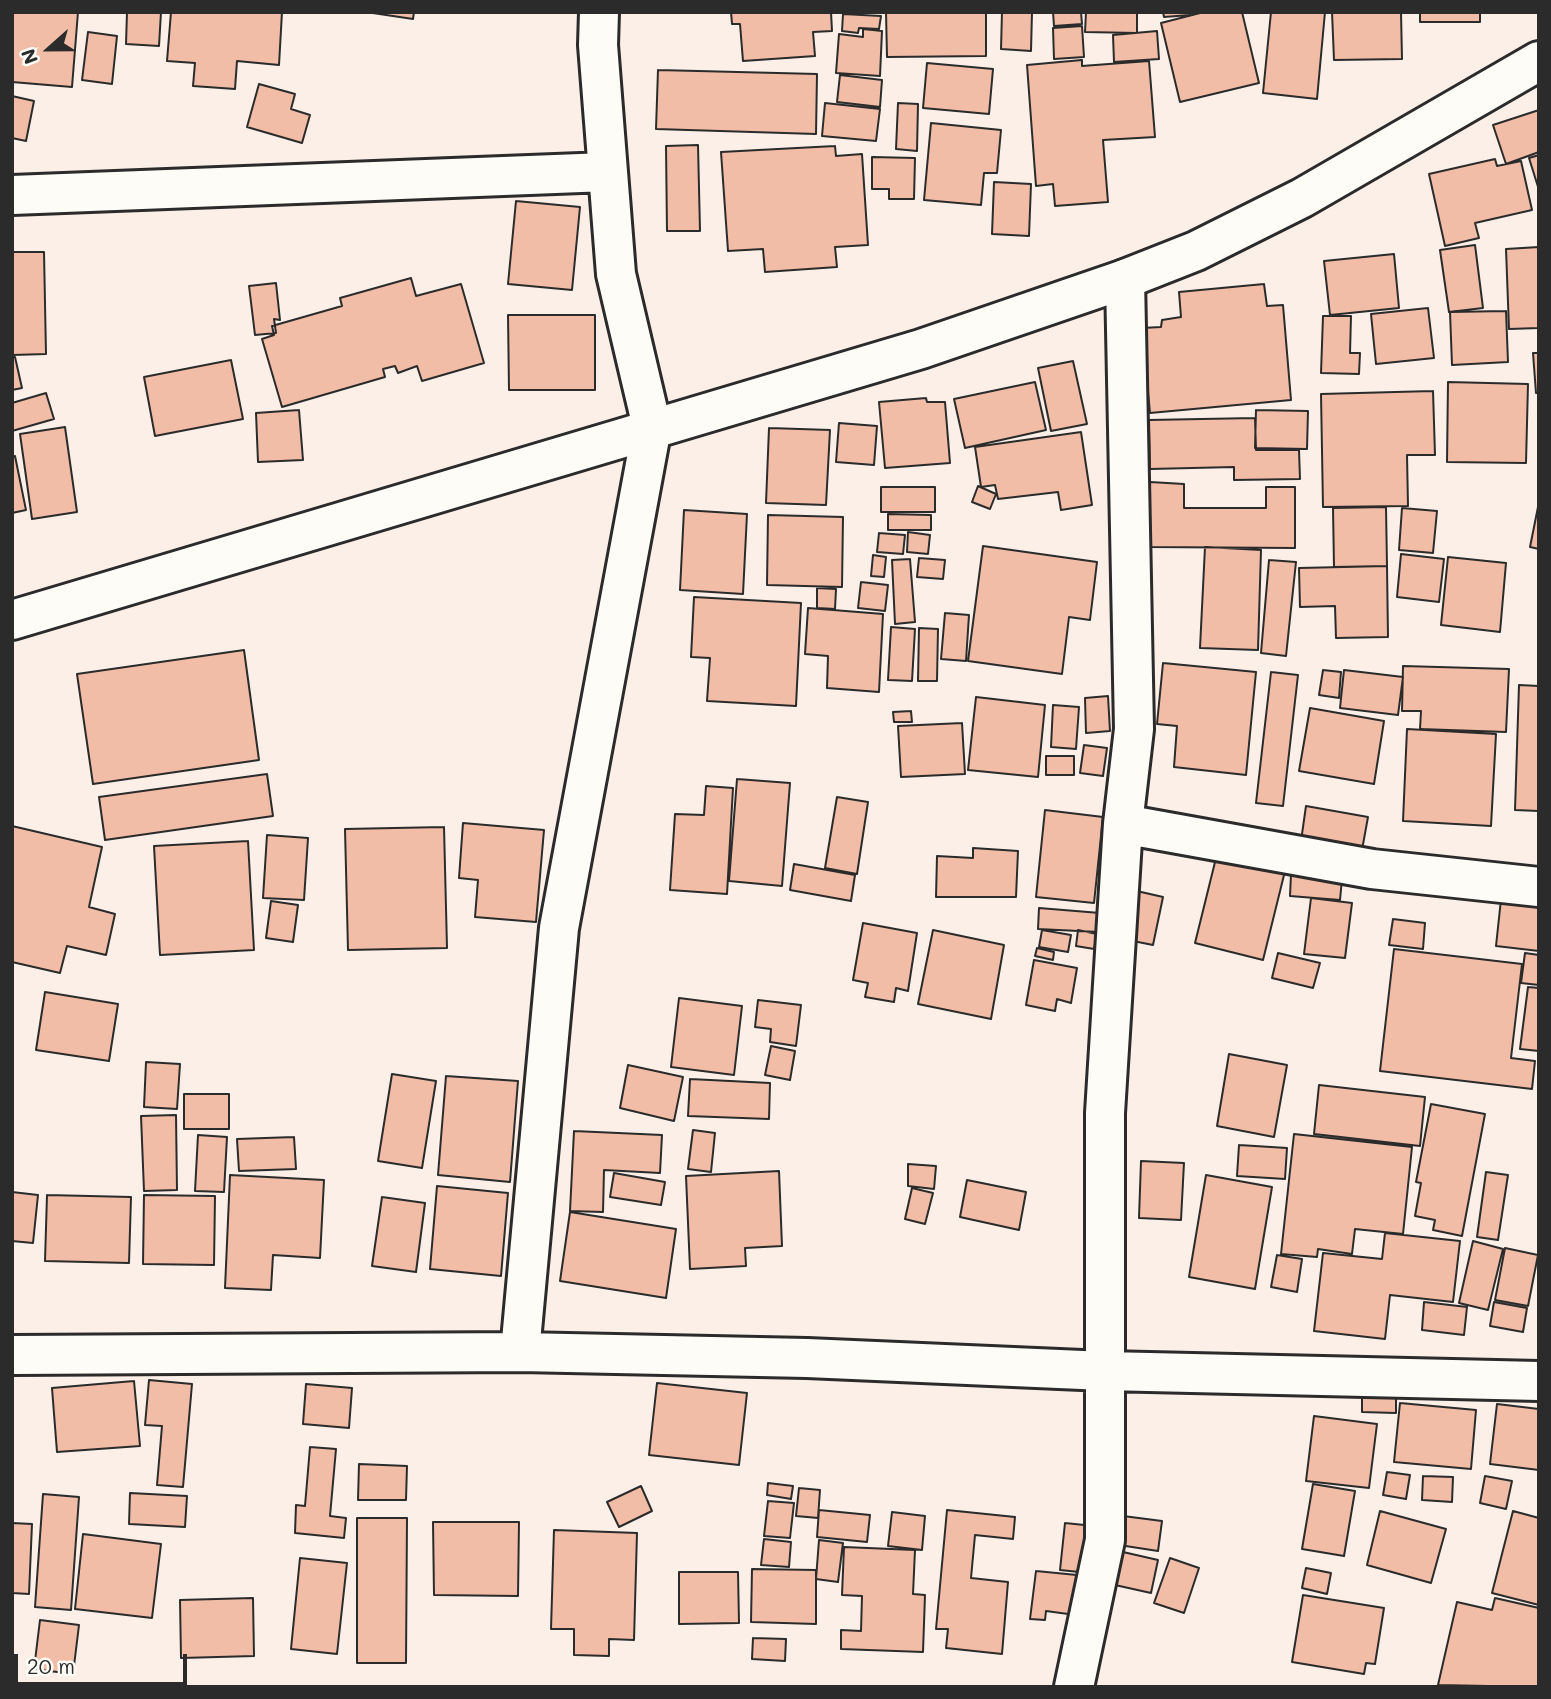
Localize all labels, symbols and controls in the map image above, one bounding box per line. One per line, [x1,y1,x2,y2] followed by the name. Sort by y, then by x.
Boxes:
[14,14,84,84] north arrow
[15,46,43,68] text: N
[18,1640,191,1684] scale bar
[27,1652,75,1679] text: 20 m

